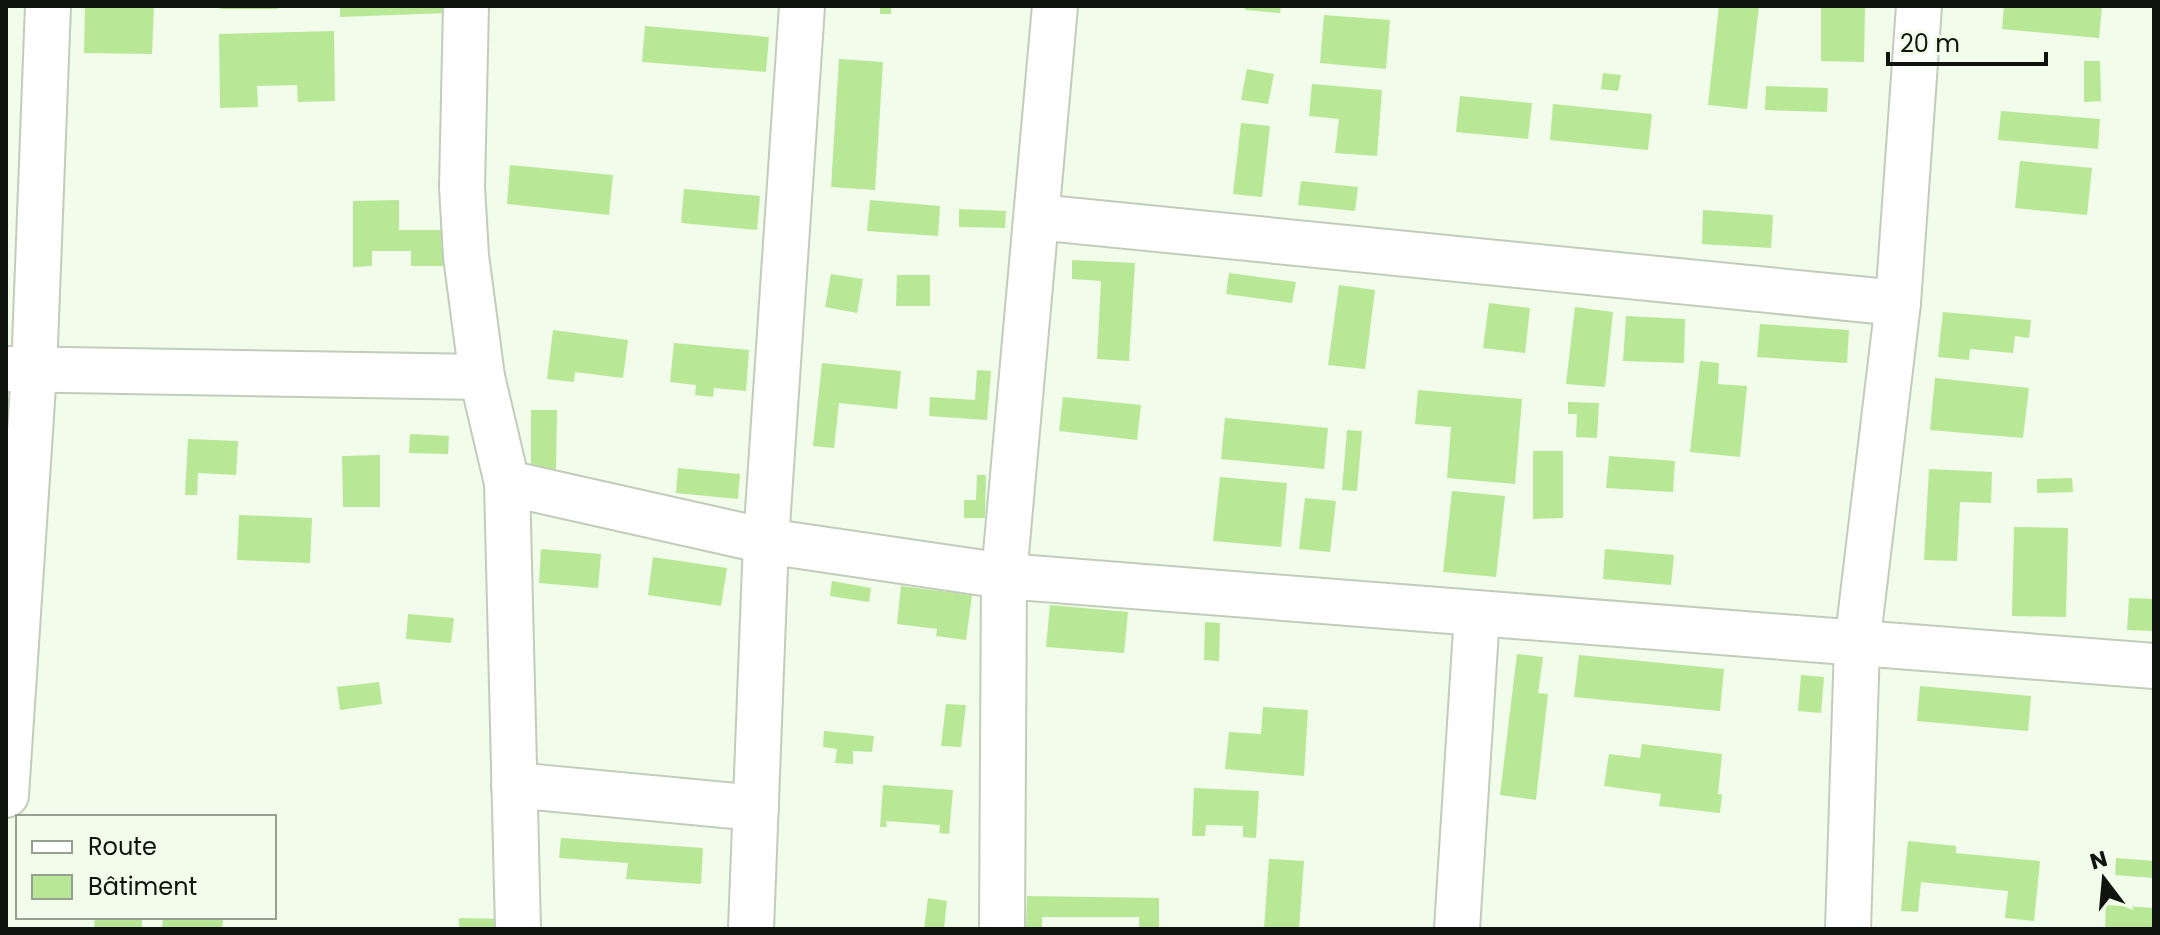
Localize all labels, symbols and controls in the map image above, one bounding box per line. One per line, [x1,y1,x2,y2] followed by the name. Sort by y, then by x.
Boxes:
[1888,16,2046,66] scale bar
[1900,27,1960,60] text: 20 m
[16,815,276,919] legend
[88,830,157,863] text: Route
[2064,839,2144,919] north arrow
[2086,843,2111,877] text: N
[88,870,197,903] text: Bâtiment

